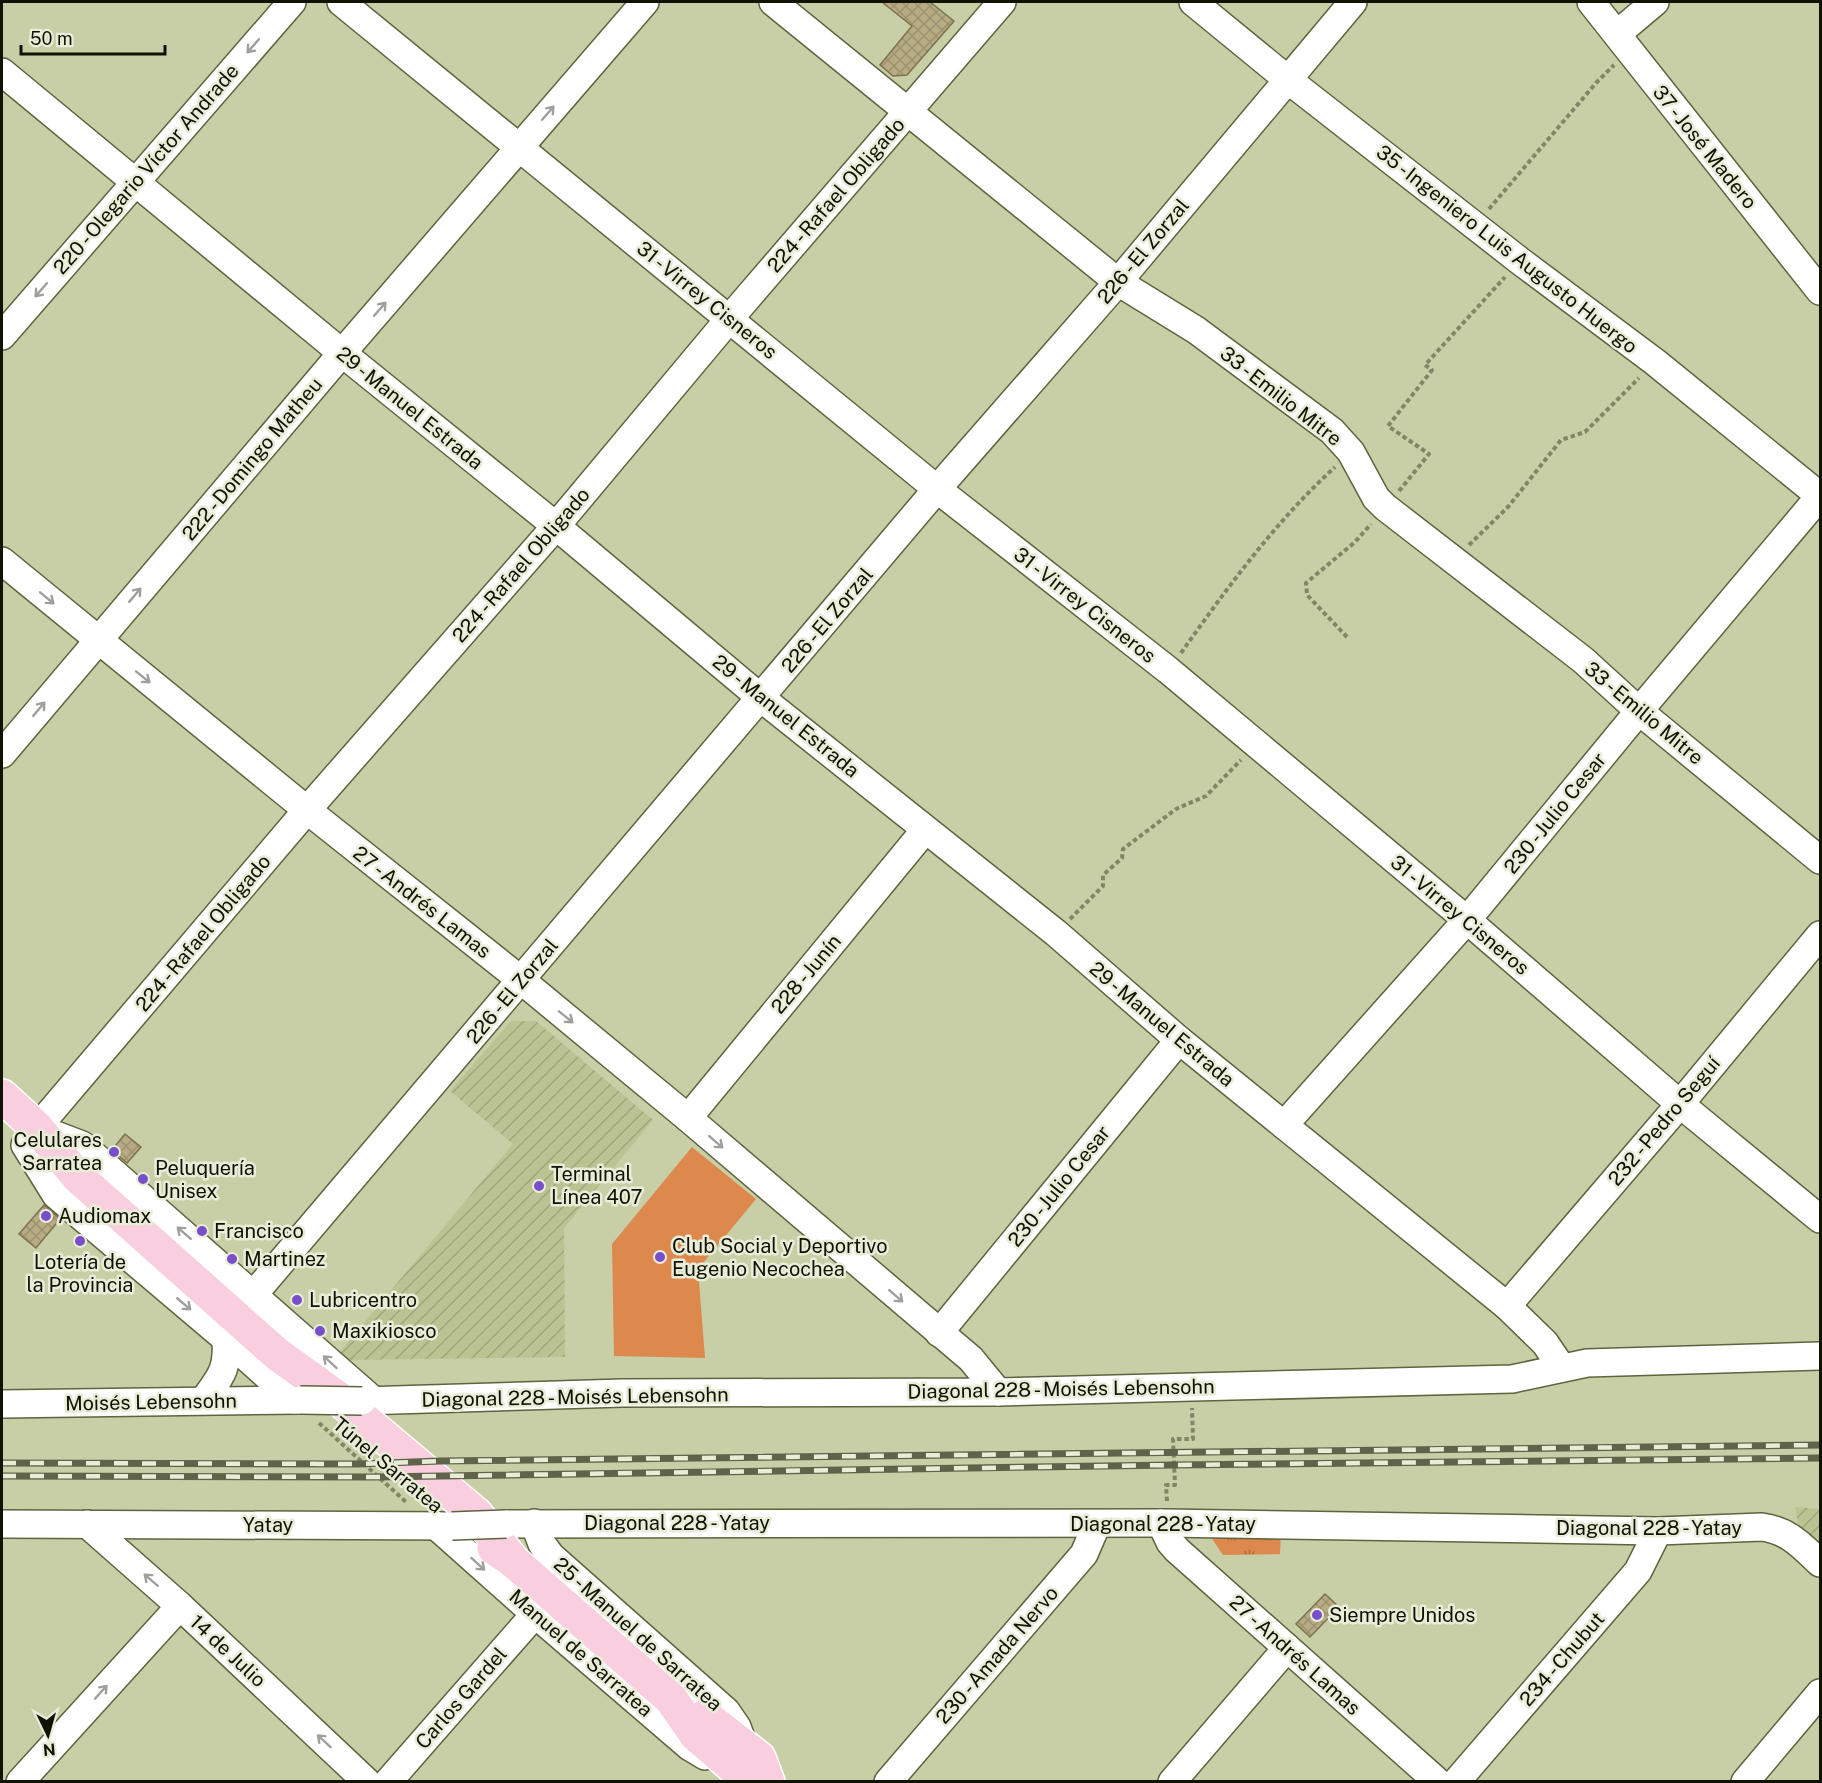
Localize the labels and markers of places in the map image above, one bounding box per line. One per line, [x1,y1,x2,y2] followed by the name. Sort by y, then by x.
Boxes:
[13,1128,102,1175] place label: Celulares Sarratea
[107,1145,121,1159] marker: Celulares Sarratea
[155,1156,255,1203] place label: Peluquería Unisex
[551,1162,643,1209] place label: Terminal Línea 407
[136,1172,150,1186] marker: Peluquería Unisex
[532,1179,546,1193] marker: Terminal Línea 407
[58,1204,151,1228] place label: Audiomax
[39,1209,53,1223] marker: Audiomax
[214,1219,304,1243] place label: Francisco
[195,1224,209,1238] marker: Francisco
[73,1234,87,1248] marker: Lotería de la Provincia
[672,1234,888,1281] place label: Club Social y Deportivo Eugenio Necochea
[244,1247,325,1271] place label: Martinez
[27,1250,133,1297] place label: Lotería de la Provincia
[653,1250,667,1264] marker: Club Social y Deportivo Eugenio Necochea
[225,1252,239,1266] marker: Martinez
[309,1288,417,1312] place label: Lubricentro
[290,1293,304,1307] marker: Lubricentro
[332,1319,437,1343] place label: Maxikiosco
[313,1324,327,1338] marker: Maxikiosco
[1329,1603,1475,1627] place label: Siempre Unidos
[1310,1608,1324,1622] marker: Siempre Unidos

